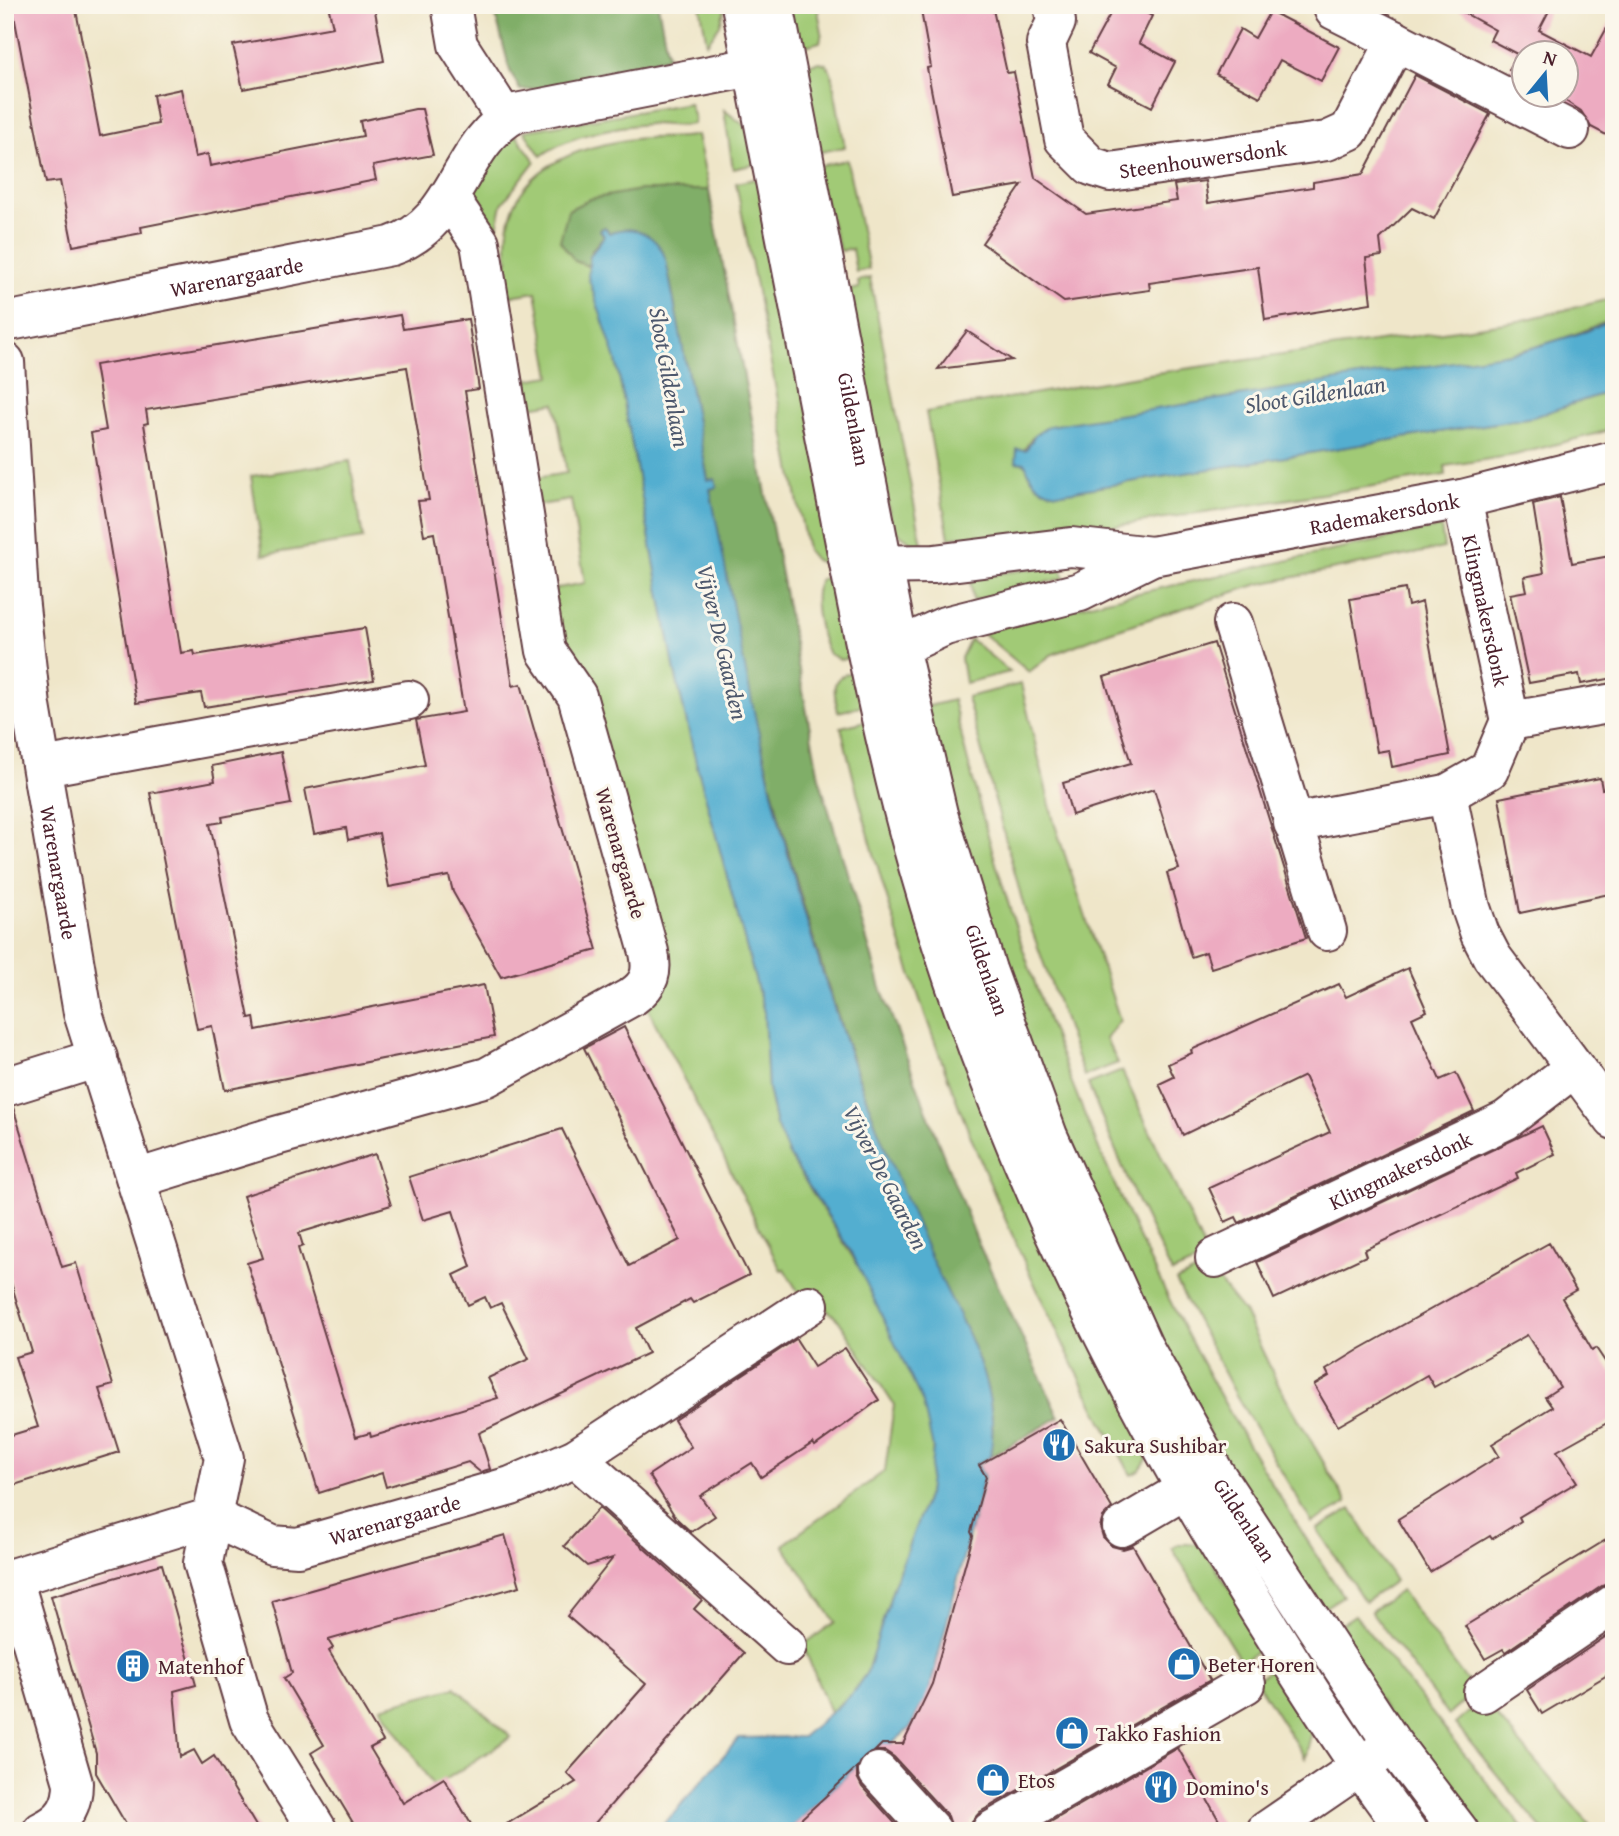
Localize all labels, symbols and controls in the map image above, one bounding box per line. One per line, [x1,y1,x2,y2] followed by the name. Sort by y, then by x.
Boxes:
[1510,38,1580,108] north arrow
[1540,43,1561,73] text: N
[1117,131,1289,186] street label: Steenhouwersdonk
[167,248,306,305] street label: Warenargaarde
[641,304,699,450] water label: Sloot Gildenlaan
[1242,367,1388,421] water label: Sloot Gildenlaan
[830,370,879,469] street label: Gildenlaan
[1307,484,1462,542] street label: Rademakersdonk
[1455,531,1518,690] street label: Klingmakersdonk
[689,561,757,723] water label: Vijver De Gaarden
[587,784,655,922] street label: Warenargaarde
[33,803,86,942] street label: Warenargaarde
[958,920,1018,1020] street label: Gildenlaan
[835,1099,937,1255] water label: Vijver De Gaarden
[1324,1123,1477,1217] street label: Klingmakersdonk
[1040,1426,1078,1464] restaurant icon: Sakura Sushibar
[1084,1430,1227,1461] place label: Sakura Sushibar
[1206,1472,1284,1568] street label: Gildenlaan
[325,1486,464,1553] street label: Warenargaarde
[1165,1645,1203,1683] shop icon: Beter Horen
[114,1647,152,1685] building icon: Matenhof
[1208,1649,1315,1680] place label: Beter Horen
[158,1651,246,1682] place label: Matenhof
[1053,1714,1091,1752] shop icon: Takko Fashion
[1096,1718,1221,1749] place label: Takko Fashion
[974,1761,1012,1799] shop icon: Etos
[1018,1765,1055,1796] place label: Etos
[1142,1768,1180,1806] restaurant icon: Domino's
[1186,1772,1269,1803] place label: Domino's

